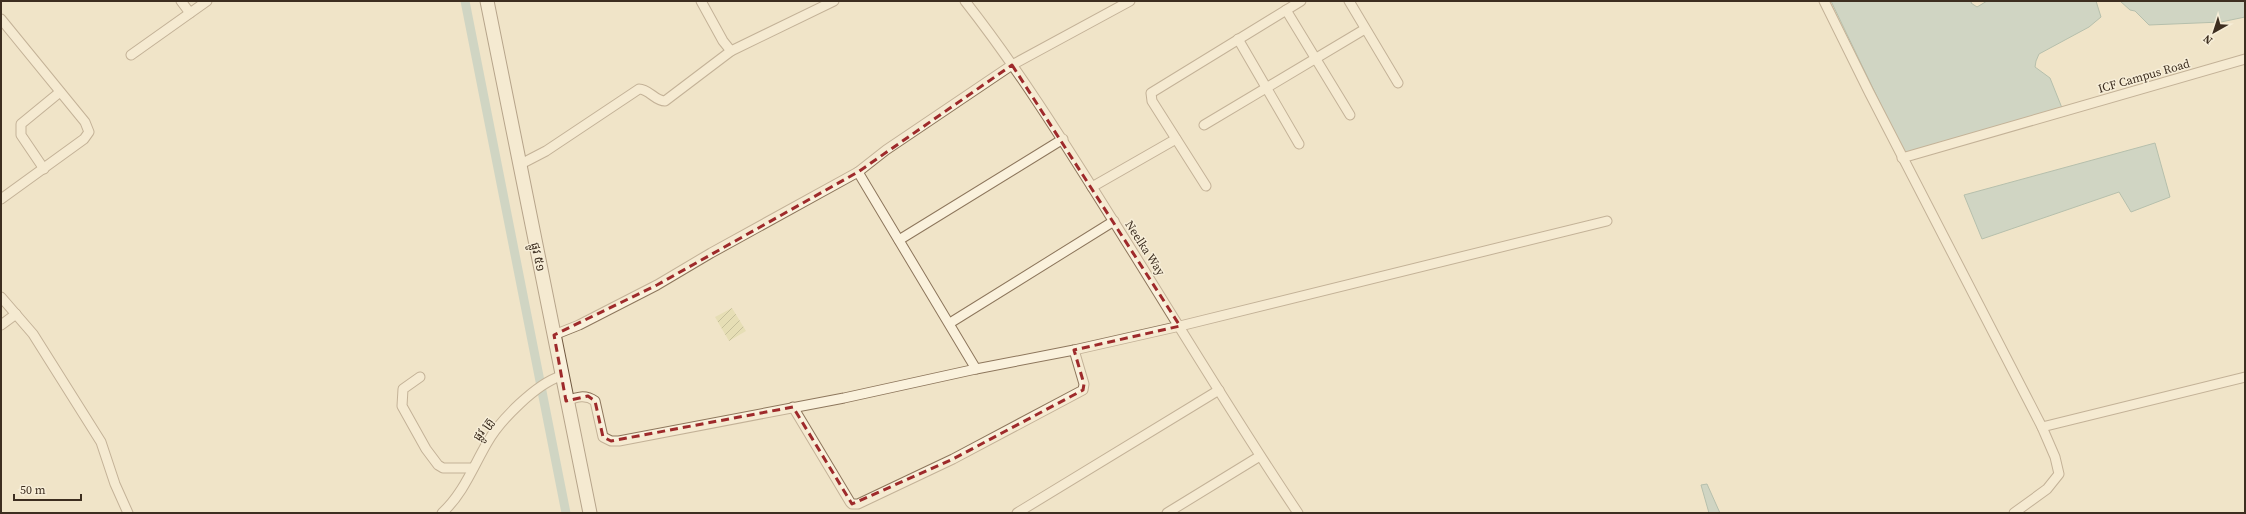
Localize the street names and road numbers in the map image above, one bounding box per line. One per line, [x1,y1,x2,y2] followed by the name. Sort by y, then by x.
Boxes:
[2096,55,2192,97] street label: ICF Campus Road
[1121,218,1169,279] street label: Neelka Way
[525,241,549,274] street label: ផ្លូវ ៥១
[469,414,499,445] street label: ផ្លូវ គ្រូ

